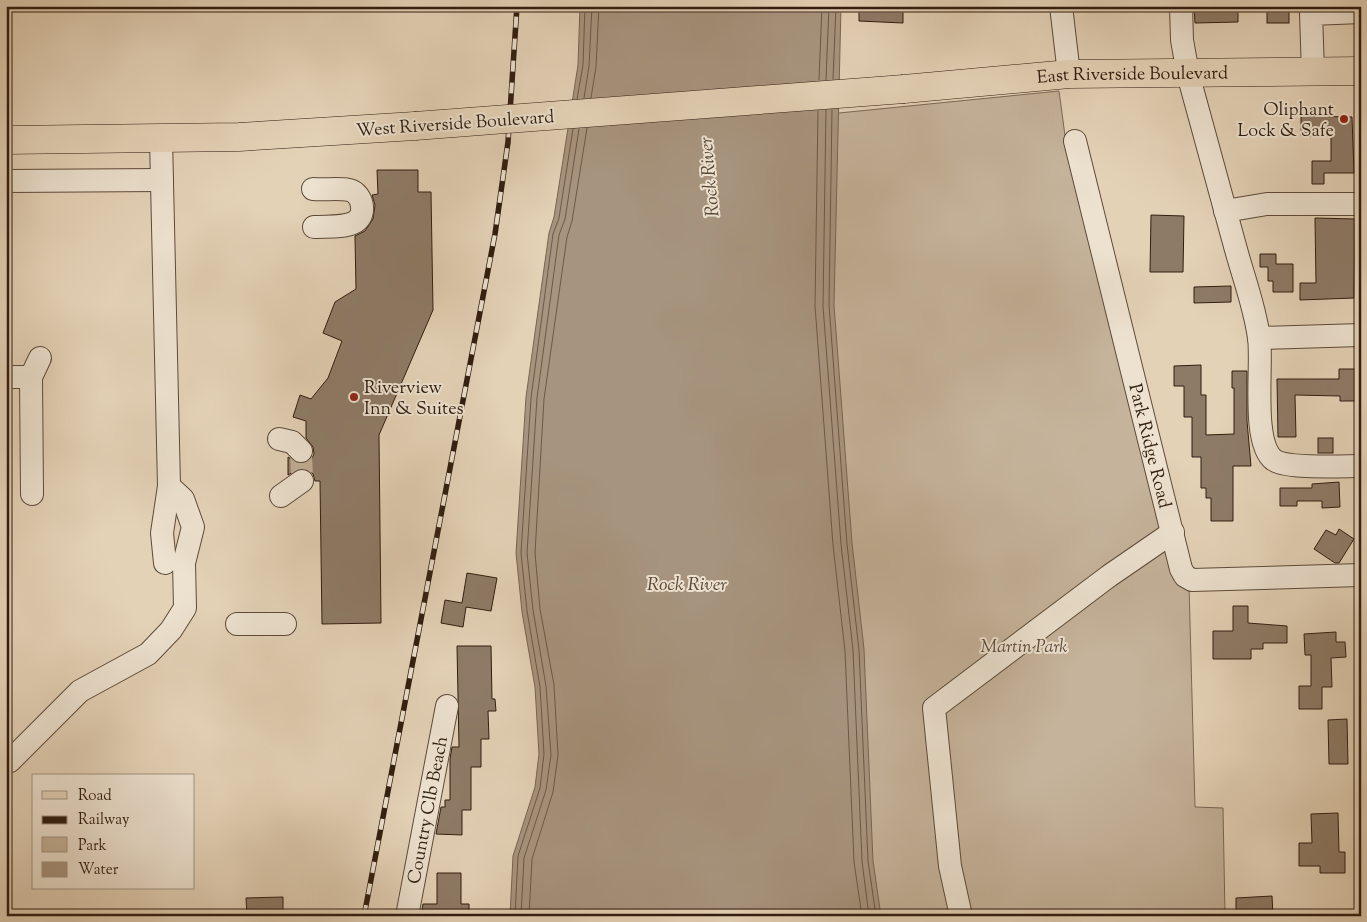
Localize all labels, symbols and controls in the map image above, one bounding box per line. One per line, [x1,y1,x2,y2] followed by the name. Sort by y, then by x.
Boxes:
[1036,61,1228,92] street label: East Riverside Boulevard
[1237,98,1334,145] place label: Oliphant Lock & Safe
[355,105,555,145] street label: West Riverside Boulevard
[1338,113,1350,125] marker: Oliphant Lock & Safe
[694,135,727,218] water label: Rock River
[364,376,464,423] place label: Riverview Inn & Suites
[1121,381,1177,511] street label: Park Ridge Road
[348,391,360,403] marker: Riverview Inn & Suites
[647,572,727,599] water label: Rock River
[980,635,1068,661] park label: Martin Park
[402,734,456,887] street label: Country Clb Beach
[32,774,195,890] legend
[78,786,112,807] text: Road
[78,810,130,831] text: Railway
[78,836,107,857] text: Park
[78,860,119,881] text: Water

